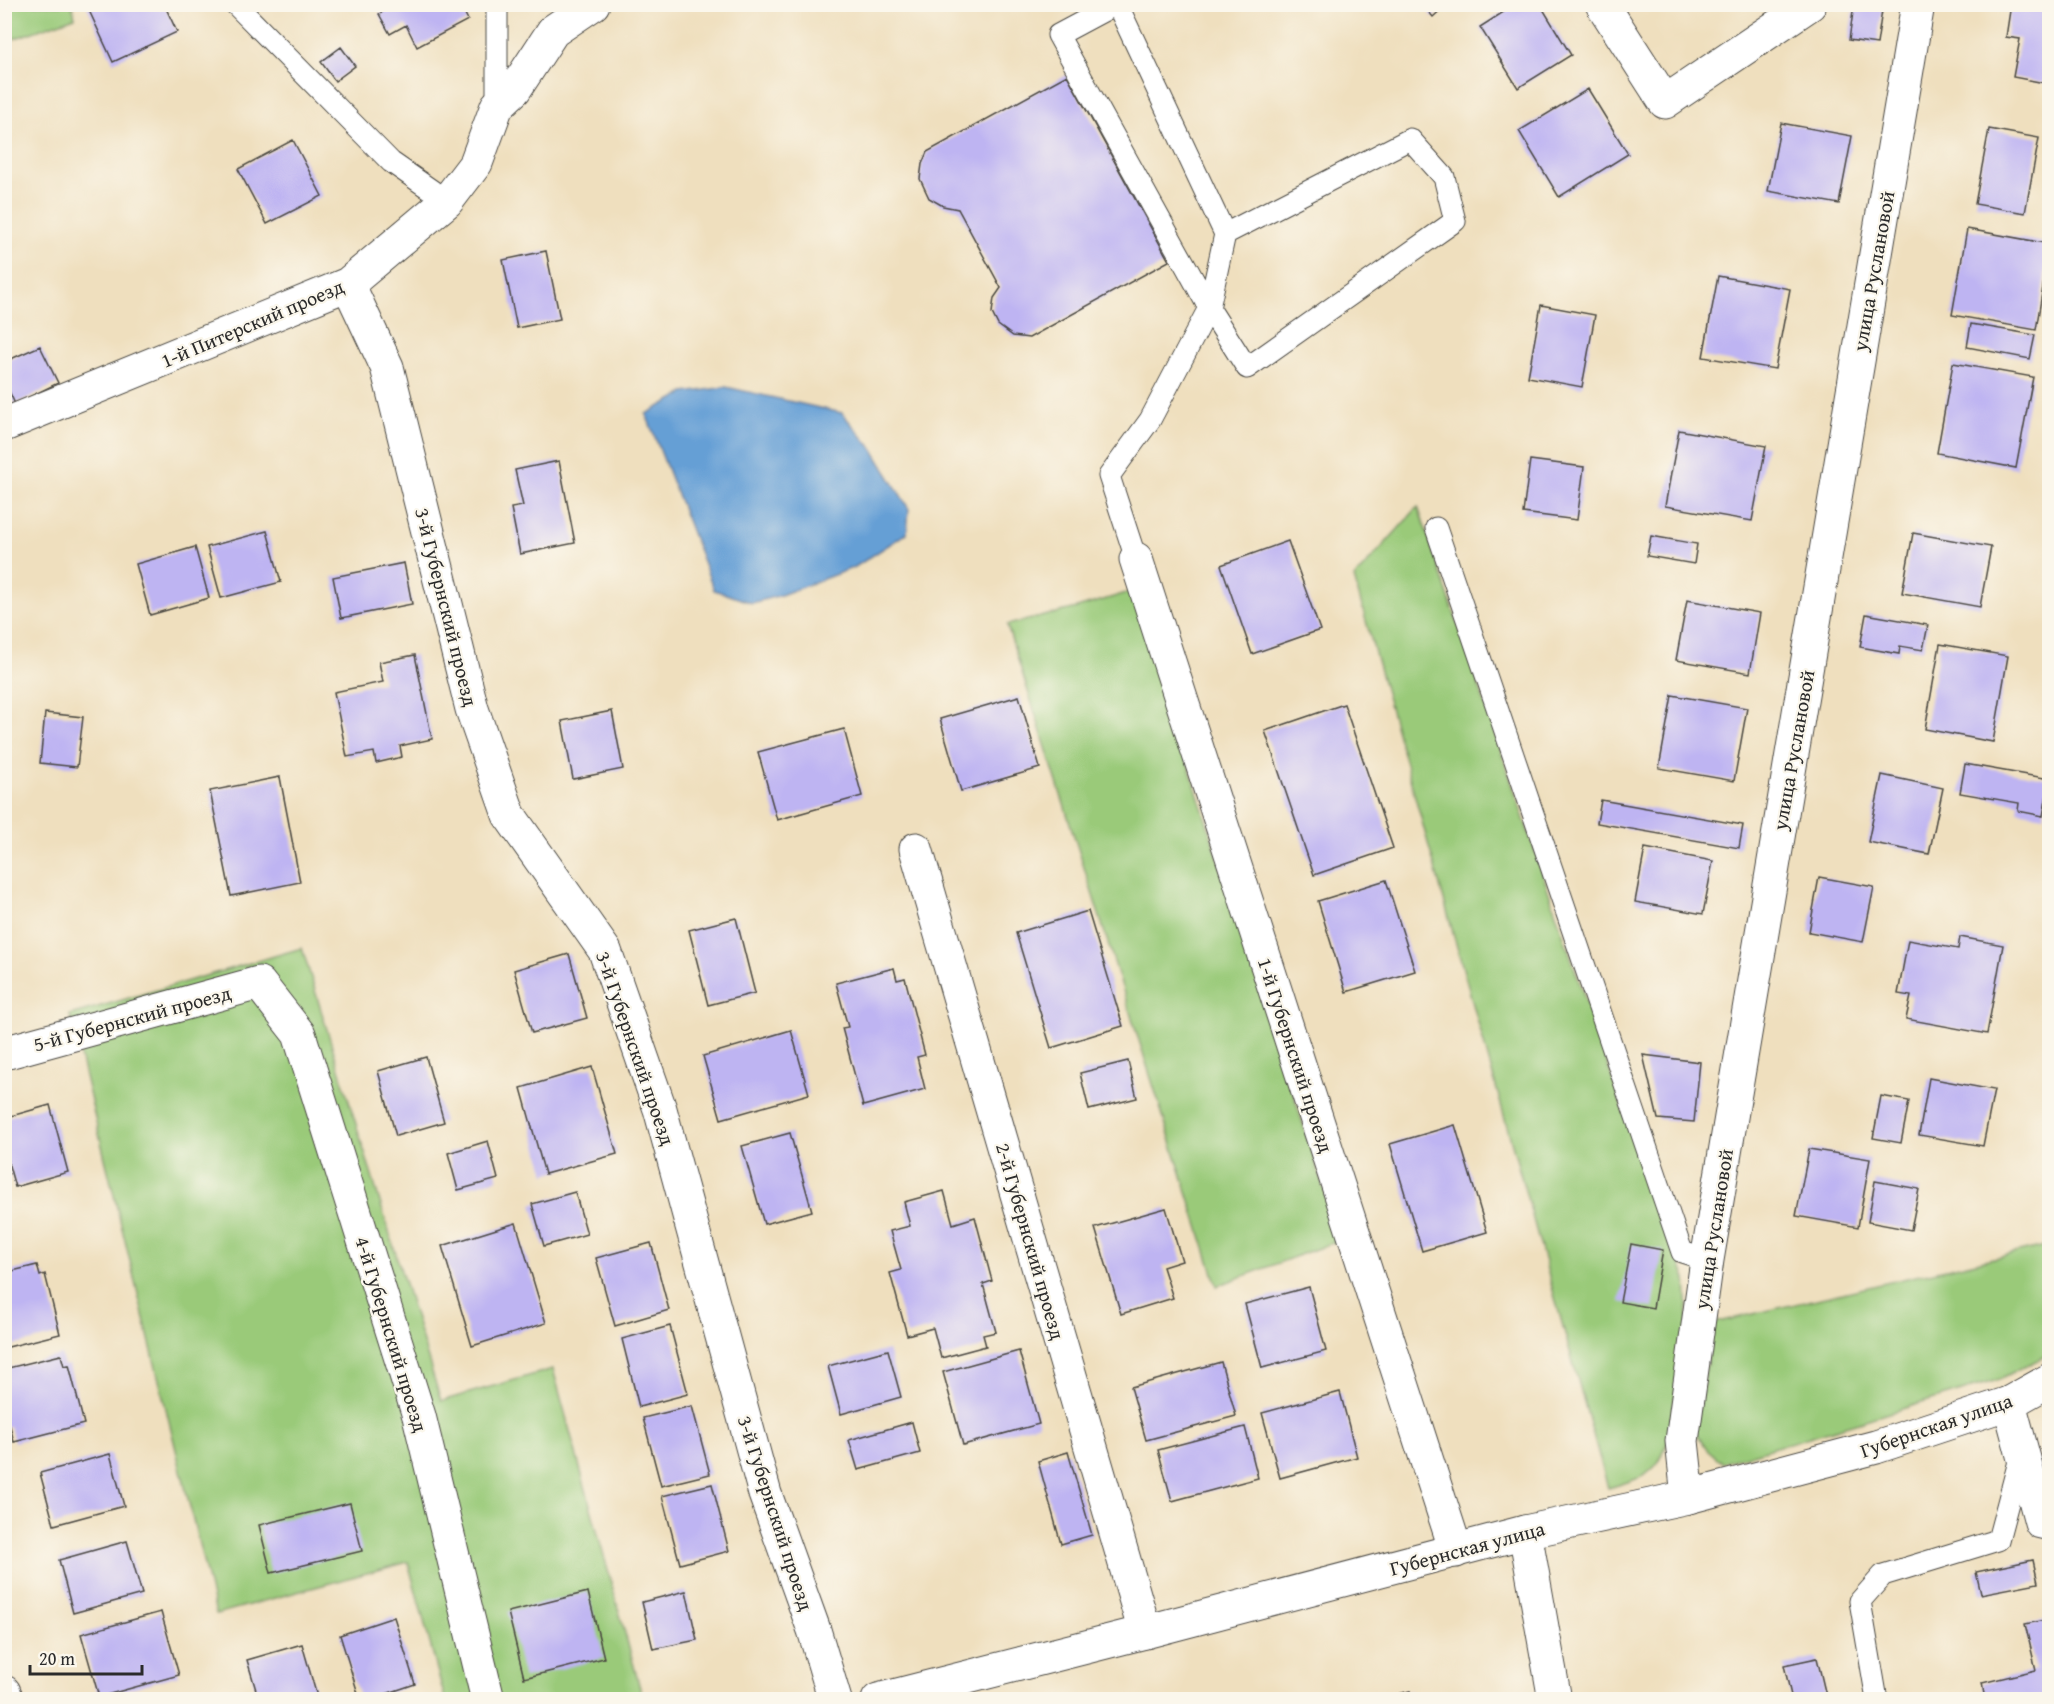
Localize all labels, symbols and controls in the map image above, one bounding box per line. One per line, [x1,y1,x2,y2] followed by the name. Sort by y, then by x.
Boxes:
[1844,188,1901,354] street label: улица Руслановой
[156,271,348,375] street label: 1-й Питерский проезд
[408,505,486,709] street label: 3-й Губернский проезд
[1764,667,1821,833] street label: улица Руслановой
[589,947,683,1149] street label: 3-й Губернский проезд
[1251,954,1341,1156] street label: 1-й Губернский проезд
[30,978,234,1058] street label: 5-й Губернский проезд
[989,1139,1073,1343] street label: 2-й Губернский проезд
[1686,1146,1740,1312] street label: улица Руслановой
[348,1232,436,1436] street label: 4-й Губернский проезд
[1856,1385,2016,1465] street label: Губернская улица
[731,1412,821,1614] street label: 3-й Губернский проезд
[1386,1513,1548,1583] street label: Губернская улица
[30,1638,142,1676] scale bar
[39,1645,75,1672] text: 20 m

